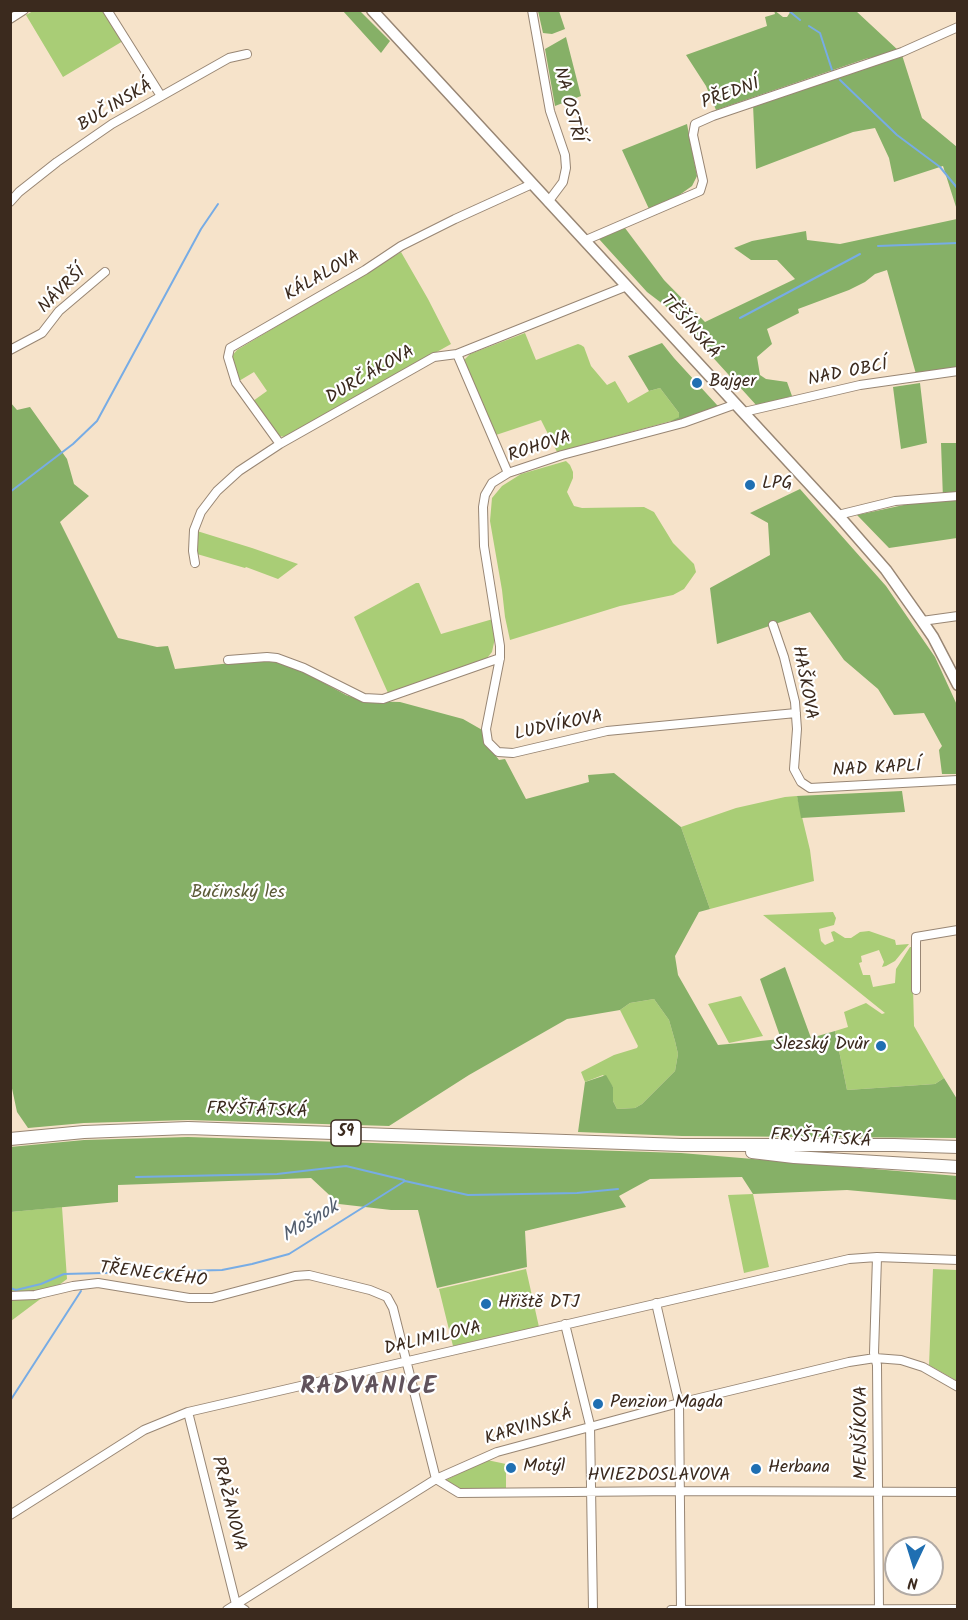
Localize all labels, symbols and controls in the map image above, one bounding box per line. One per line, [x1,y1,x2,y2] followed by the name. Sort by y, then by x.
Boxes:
[547,65,587,145] street label: NA OSTŘÍ
[699,75,763,115] street label: PŘEDNÍ
[75,76,157,138] street label: BUČINSKÁ
[281,247,365,307] street label: KÁLALOVA
[35,263,91,319] street label: NÁVRŠÍ
[655,292,723,364] street label: TĚŠÍNSKÁ
[323,342,419,410] street label: DURČÁKOVA
[806,356,890,392] street label: NAD OBCÍ
[709,372,756,394] place label: Bajger
[690,376,704,390] marker: Bajger
[506,428,574,468] street label: ROHOVA
[762,474,793,496] place label: LPG
[743,478,757,492] marker: LPG
[785,644,821,722] street label: HAŠKOVA
[513,707,605,747] street label: LUDVÍKOVA
[832,757,922,783] street label: NAD KAPLÍ
[191,883,285,905] park label: Bučinský les
[773,1035,869,1057] place label: Slezský Dvůr
[874,1039,888,1053] marker: Slezský Dvůr
[206,1099,308,1125] street label: FRYŠTÁTSKÁ
[331,1120,361,1146] road number: 59
[770,1126,872,1154] street label: FRYŠTÁTSKÁ
[278,1197,344,1249] water label: Mošnok
[98,1259,208,1293] street label: TŘENECKÉHO
[498,1293,579,1315] place label: Hřiště DTJ
[479,1297,493,1311] marker: Hřiště DTJ
[382,1318,484,1362] street label: DALIMILOVA
[300,1375,438,1403] district label: RADVANICE
[852,1386,874,1480] street label: MENŠÍKOVA
[610,1393,723,1415] place label: Penzion Magda
[591,1397,605,1411] marker: Penzion Magda
[483,1404,575,1452] street label: KARVINSKÁ
[205,1454,249,1554] street label: PRAŽANOVA
[523,1457,565,1479] place label: Motýl
[768,1458,830,1480] place label: Herbana
[504,1461,518,1475] marker: Motýl
[749,1462,763,1476] marker: Herbana
[587,1466,731,1488] street label: HVIEZDOSLAVOVA
[884,1536,944,1596] north arrow
[907,1570,919,1595] text: N

